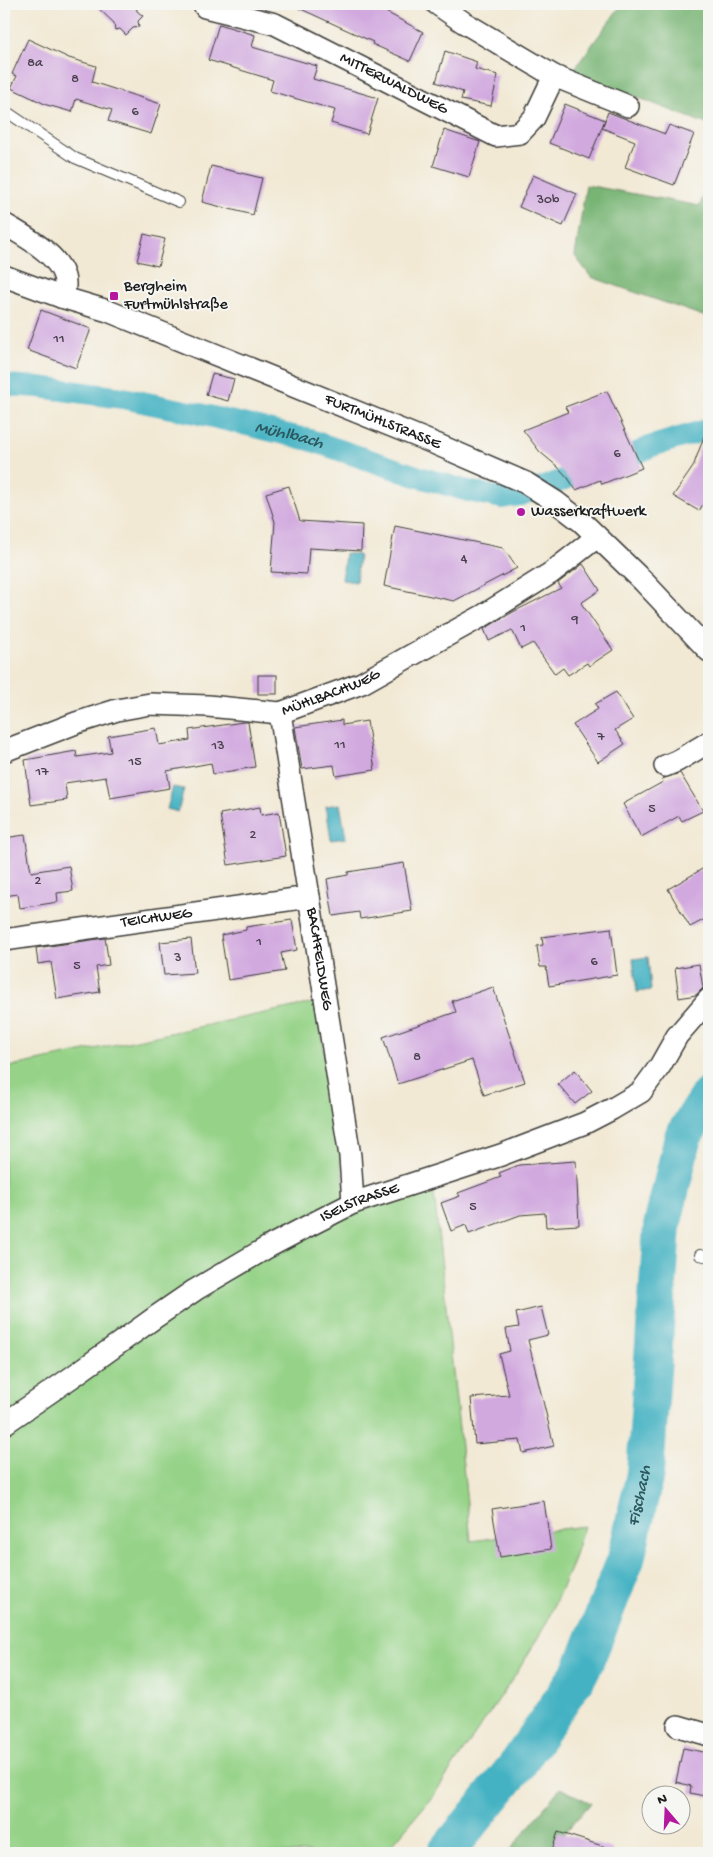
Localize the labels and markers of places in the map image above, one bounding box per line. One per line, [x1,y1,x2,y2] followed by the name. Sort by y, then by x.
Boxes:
[123,278,229,315] place label: Bergheim Furtmühlstraße
[108,290,120,302] marker: Bergheim Furtmühlstraße
[531,503,648,522] place label: Wasserkraftwerk
[515,506,527,518] marker: Wasserkraftwerk

